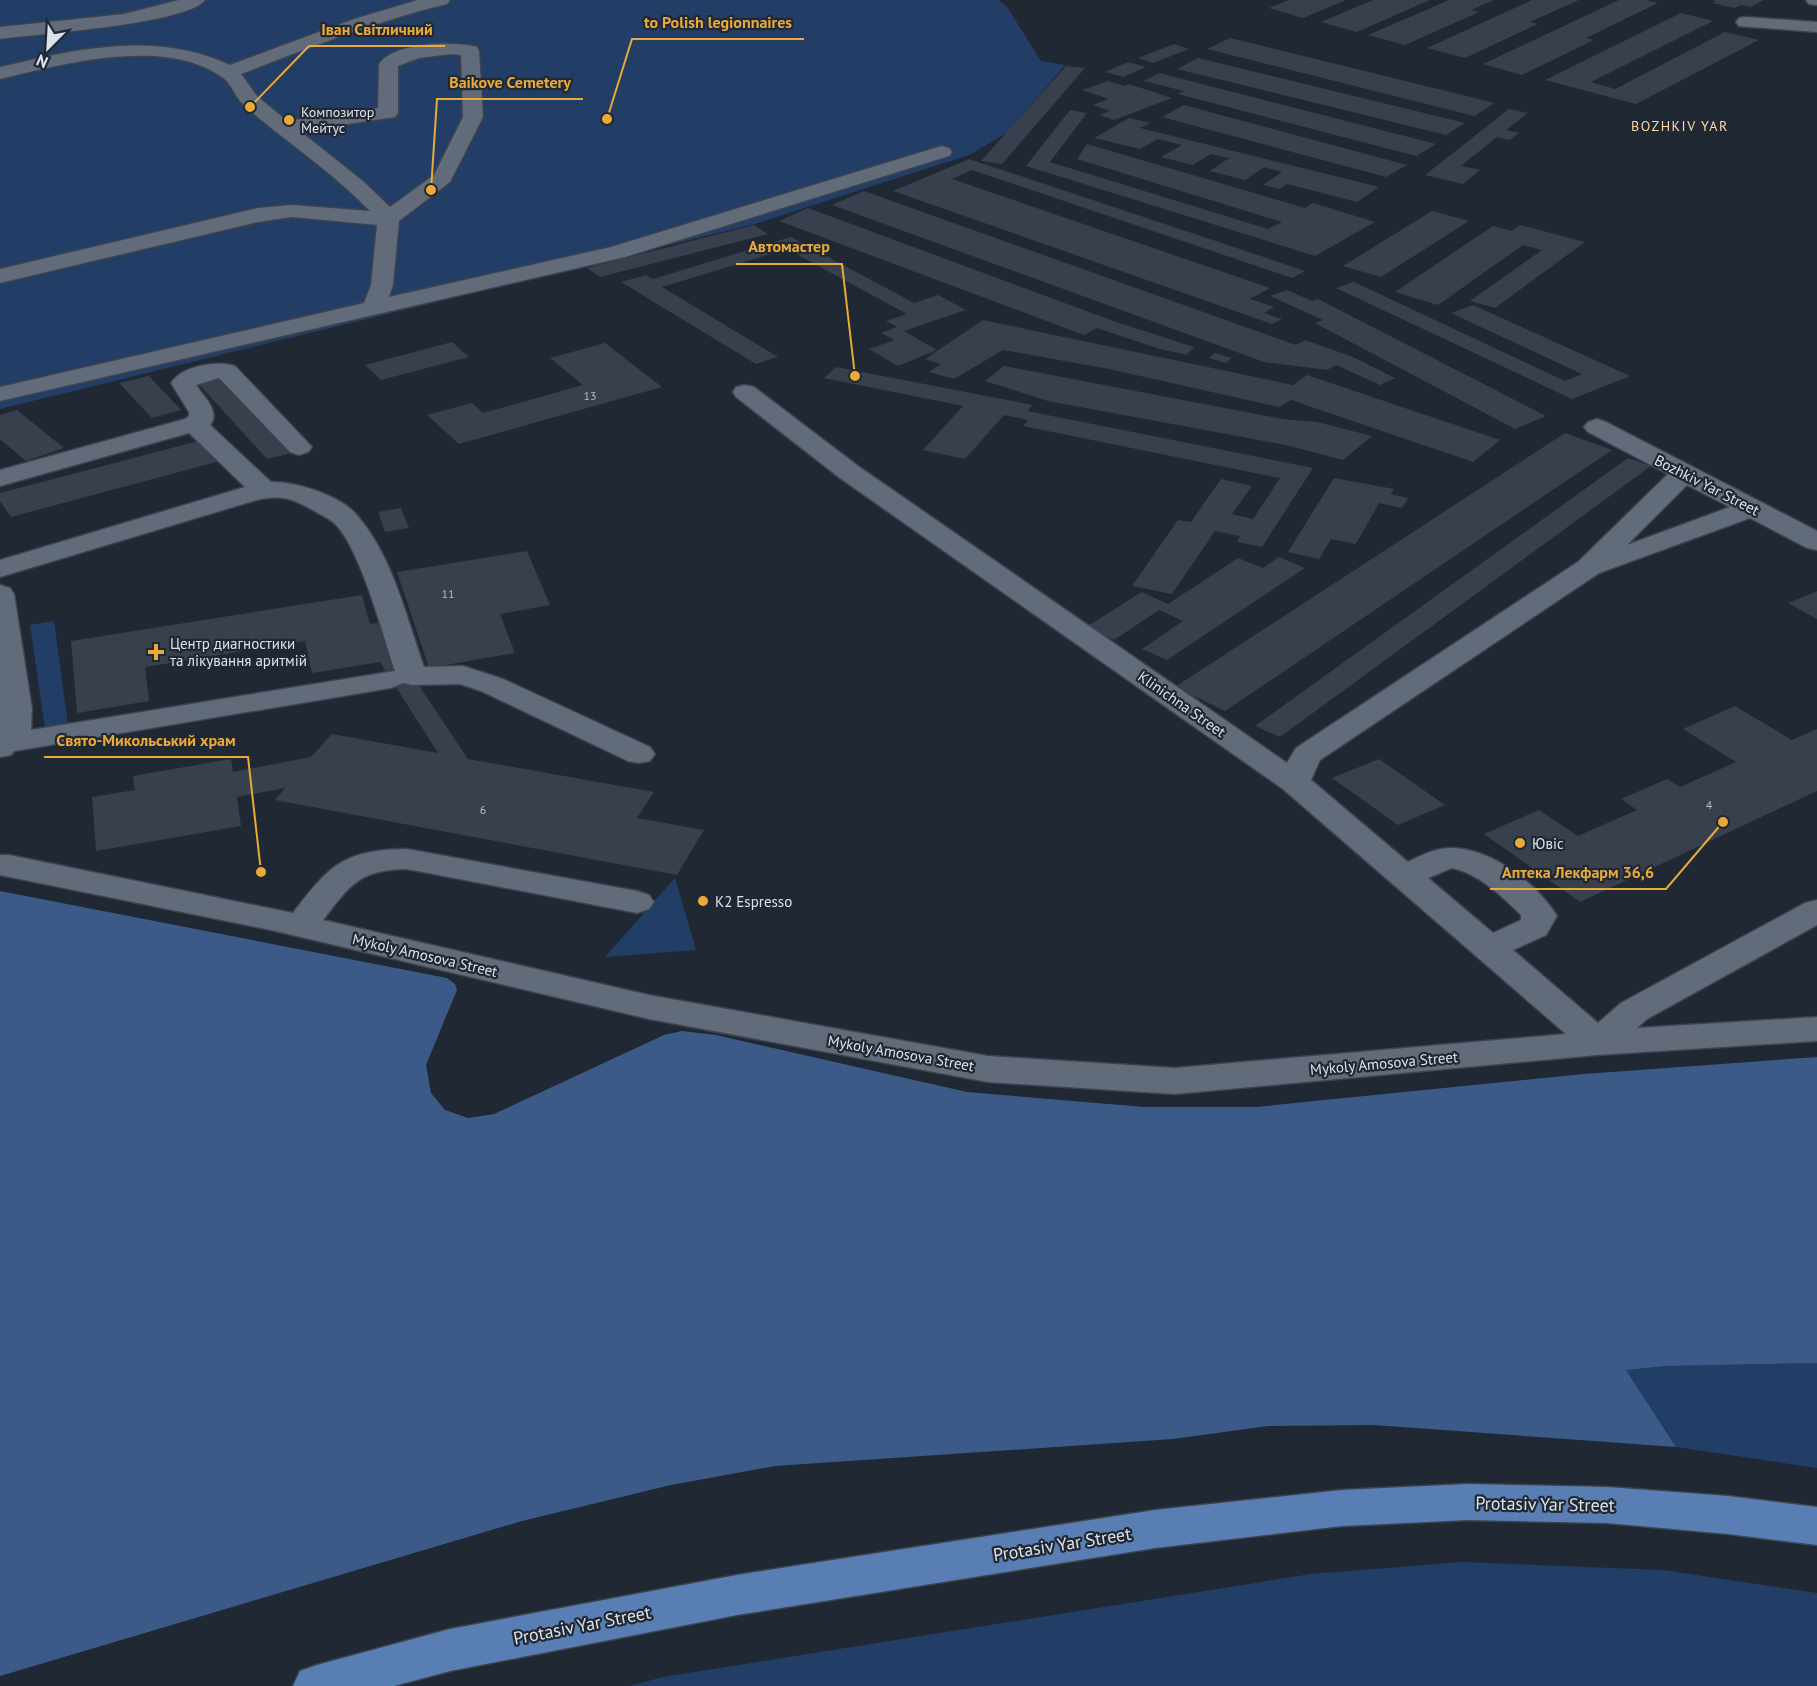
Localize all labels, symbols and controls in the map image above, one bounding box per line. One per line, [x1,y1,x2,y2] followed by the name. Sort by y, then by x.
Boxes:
[632,5,804,39] callout: to Polish legionnaires
[309,12,445,46] callout: Іван Світличний
[644,12,792,32] text: to Polish legionnaires
[18,18,78,78] north arrow
[321,19,433,39] text: Іван Світличний
[33,50,51,73] text: N
[437,65,583,99] callout: Baikove Cemetery
[449,72,571,92] text: Baikove Cemetery
[301,103,374,137] place label: Композитор Мейтус
[282,113,296,127] marker: Композитор Мейтус
[1631,117,1729,135] district label: BOZHKIV YAR
[736,230,842,264] callout: Автомастер
[748,236,830,256] text: Автомастер
[583,388,597,403] house number: 13
[1651,450,1763,520] street label: Bozhkiv Yar Street
[441,586,455,601] house number: 11
[170,634,307,670] place label: Центр диагностики та лікування аритмій
[147,643,165,661] marker: Центр диагностики та лікування аритмій
[1134,667,1230,741] street label: Klinichna Street
[44,723,248,757] callout: Свято-Микольський храм
[56,730,236,750] text: Свято-Микольський храм
[1706,797,1713,812] house number: 4
[480,802,486,817] house number: 6
[1532,834,1564,853] place label: Ювіс
[1513,836,1527,850] marker: Ювіс
[1490,855,1666,889] callout: Аптека Лекфарм 36,6
[1502,862,1654,882] text: Аптека Лекфарм 36,6
[715,892,792,911] place label: K2 Espresso
[696,894,710,908] marker: K2 Espresso
[351,929,499,981] street label: Mykoly Amosova Street
[826,1031,976,1075] street label: Mykoly Amosova Street
[1309,1047,1459,1079] street label: Mykoly Amosova Street
[1475,1491,1615,1517] street label: Protasiv Yar Street
[991,1522,1133,1566] street label: Protasiv Yar Street
[511,1600,653,1650] street label: Protasiv Yar Street

